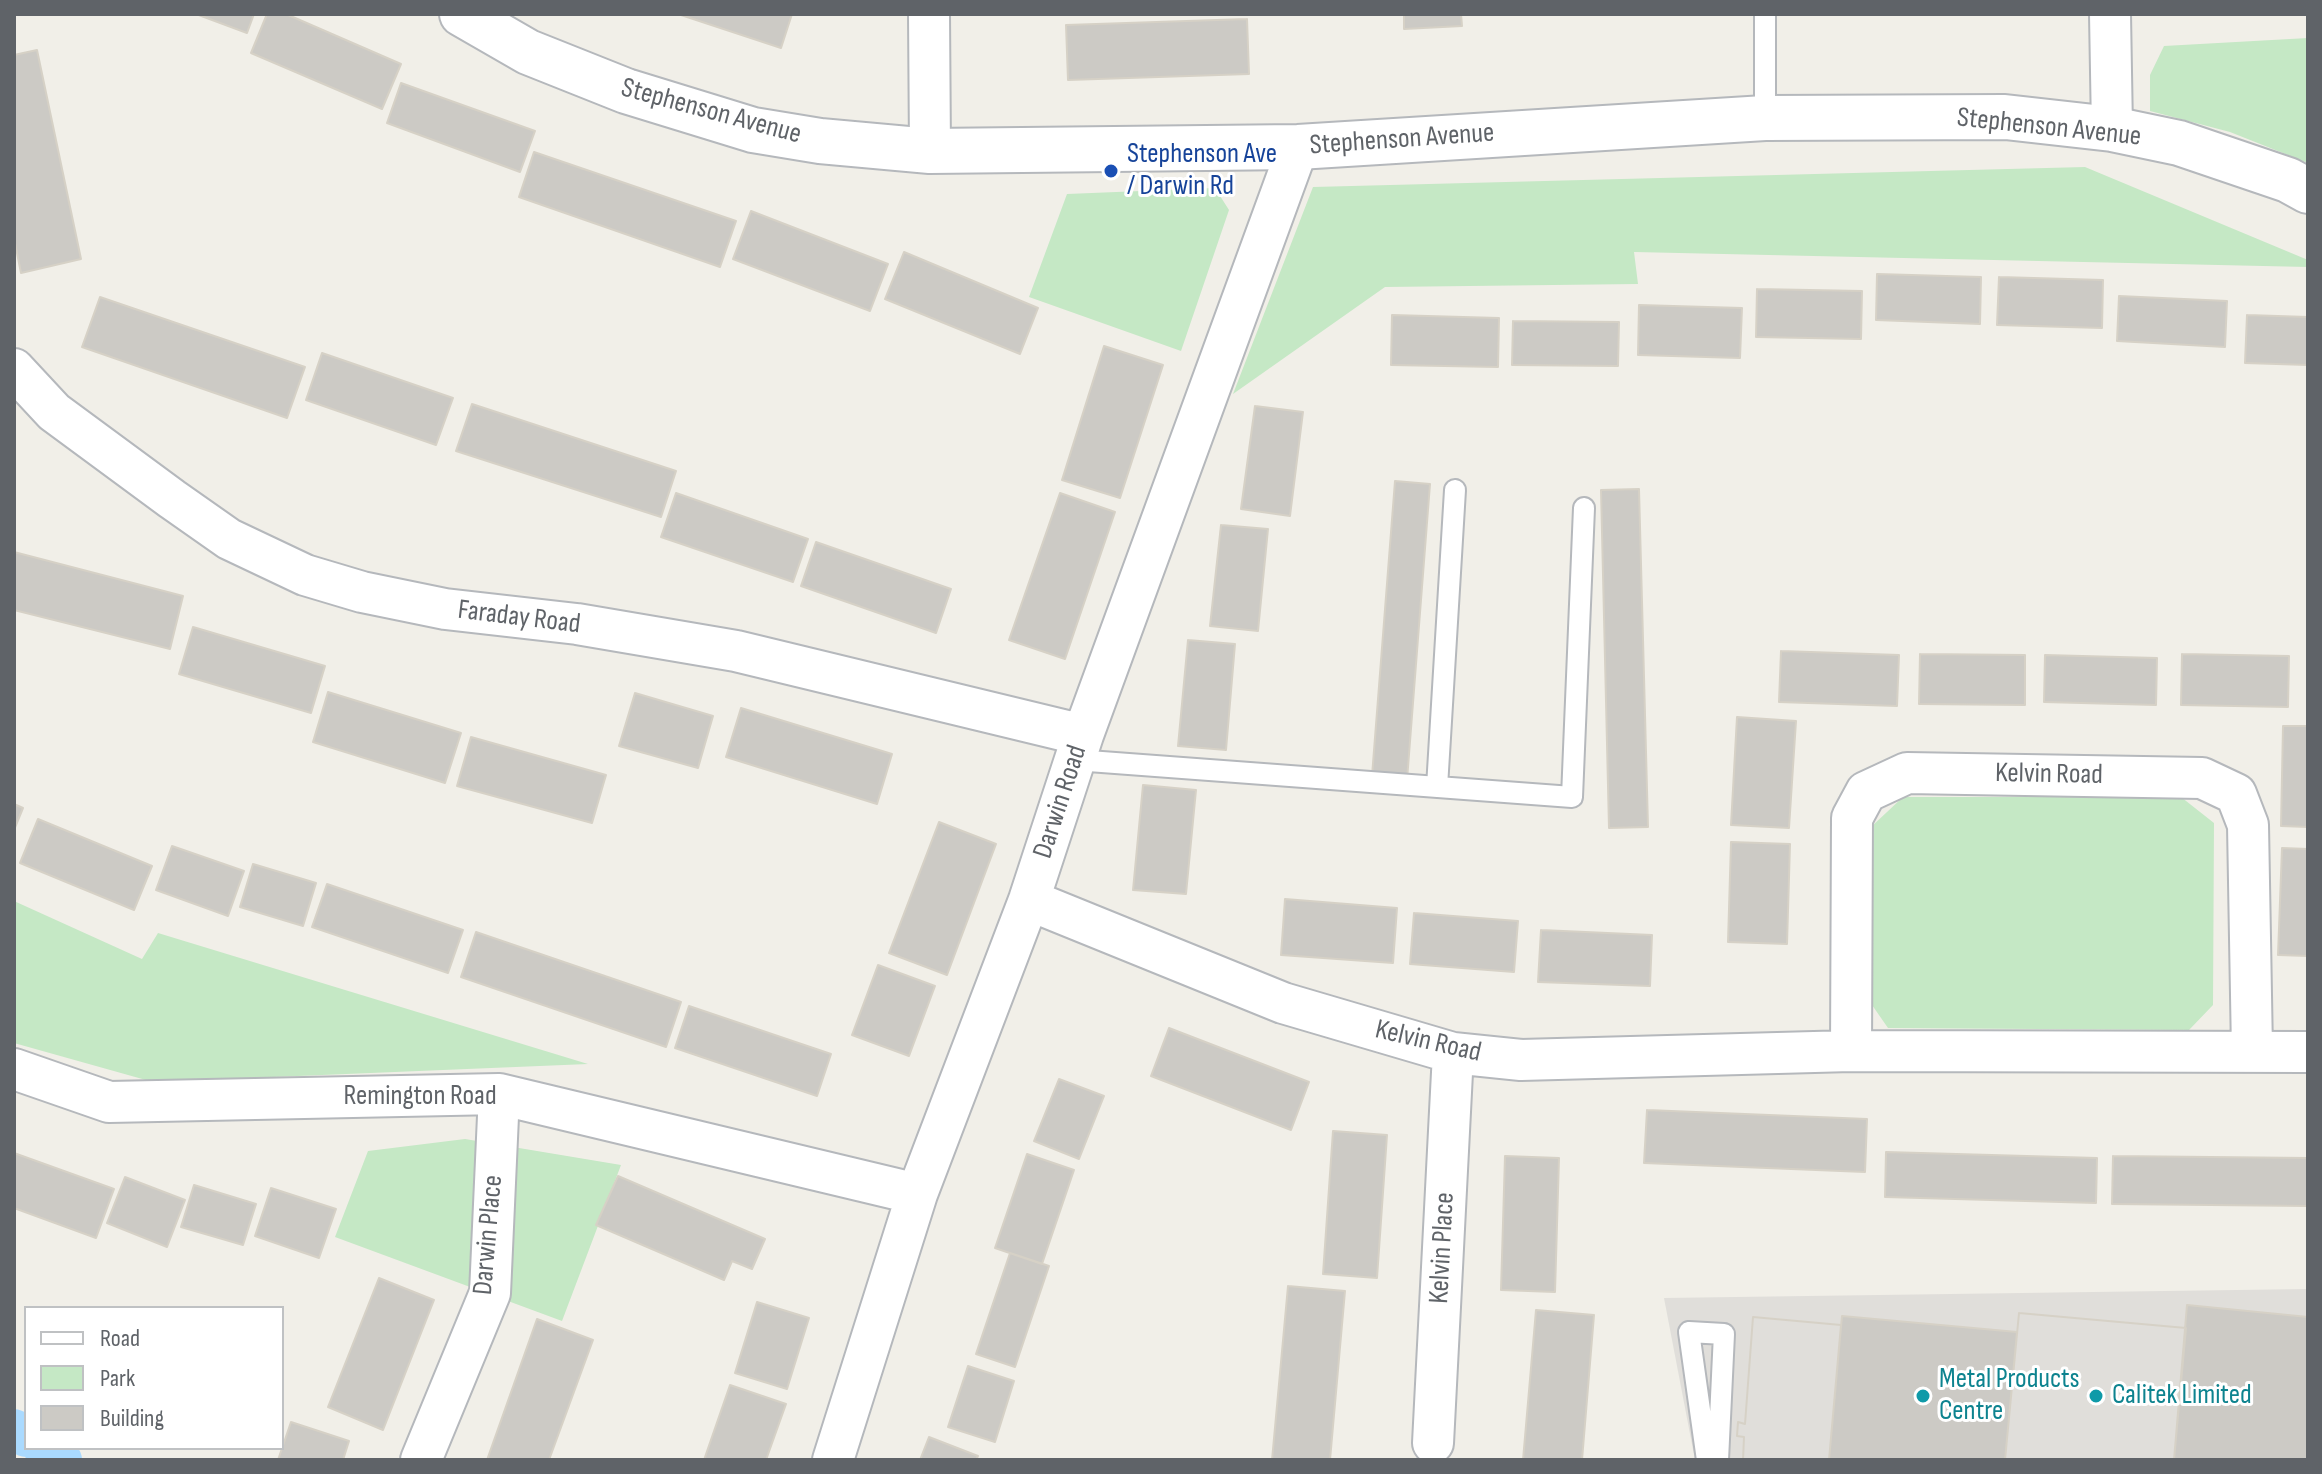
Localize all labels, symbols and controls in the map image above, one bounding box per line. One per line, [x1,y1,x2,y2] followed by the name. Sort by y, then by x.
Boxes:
[617,72,805,152] street label: Stephenson Avenue
[1955,102,2143,154] street label: Stephenson Avenue
[1309,117,1495,163] street label: Stephenson Avenue
[1127,138,1277,204] place label: Stephenson Ave / Darwin Rd
[1102,162,1120,180] marker: Stephenson Ave / Darwin Rd
[456,594,582,642] street label: Faraday Road
[1027,741,1095,863] street label: Darwin Road
[1995,757,2103,793] street label: Kelvin Road
[1372,1014,1484,1070] street label: Kelvin Road
[343,1080,497,1114] street label: Remington Road
[467,1174,511,1296] street label: Darwin Place
[1423,1192,1463,1304] street label: Kelvin Place
[24,1306,284,1450] legend
[100,1324,140,1353] text: Road
[1939,1363,2079,1429] place label: Metal Products Centre
[100,1364,135,1393] text: Park
[2112,1379,2252,1413] place label: Calitek Limited
[1914,1387,1932,1405] marker: Metal Products Centre
[2087,1387,2105,1405] marker: Calitek Limited
[100,1404,164,1433] text: Building

